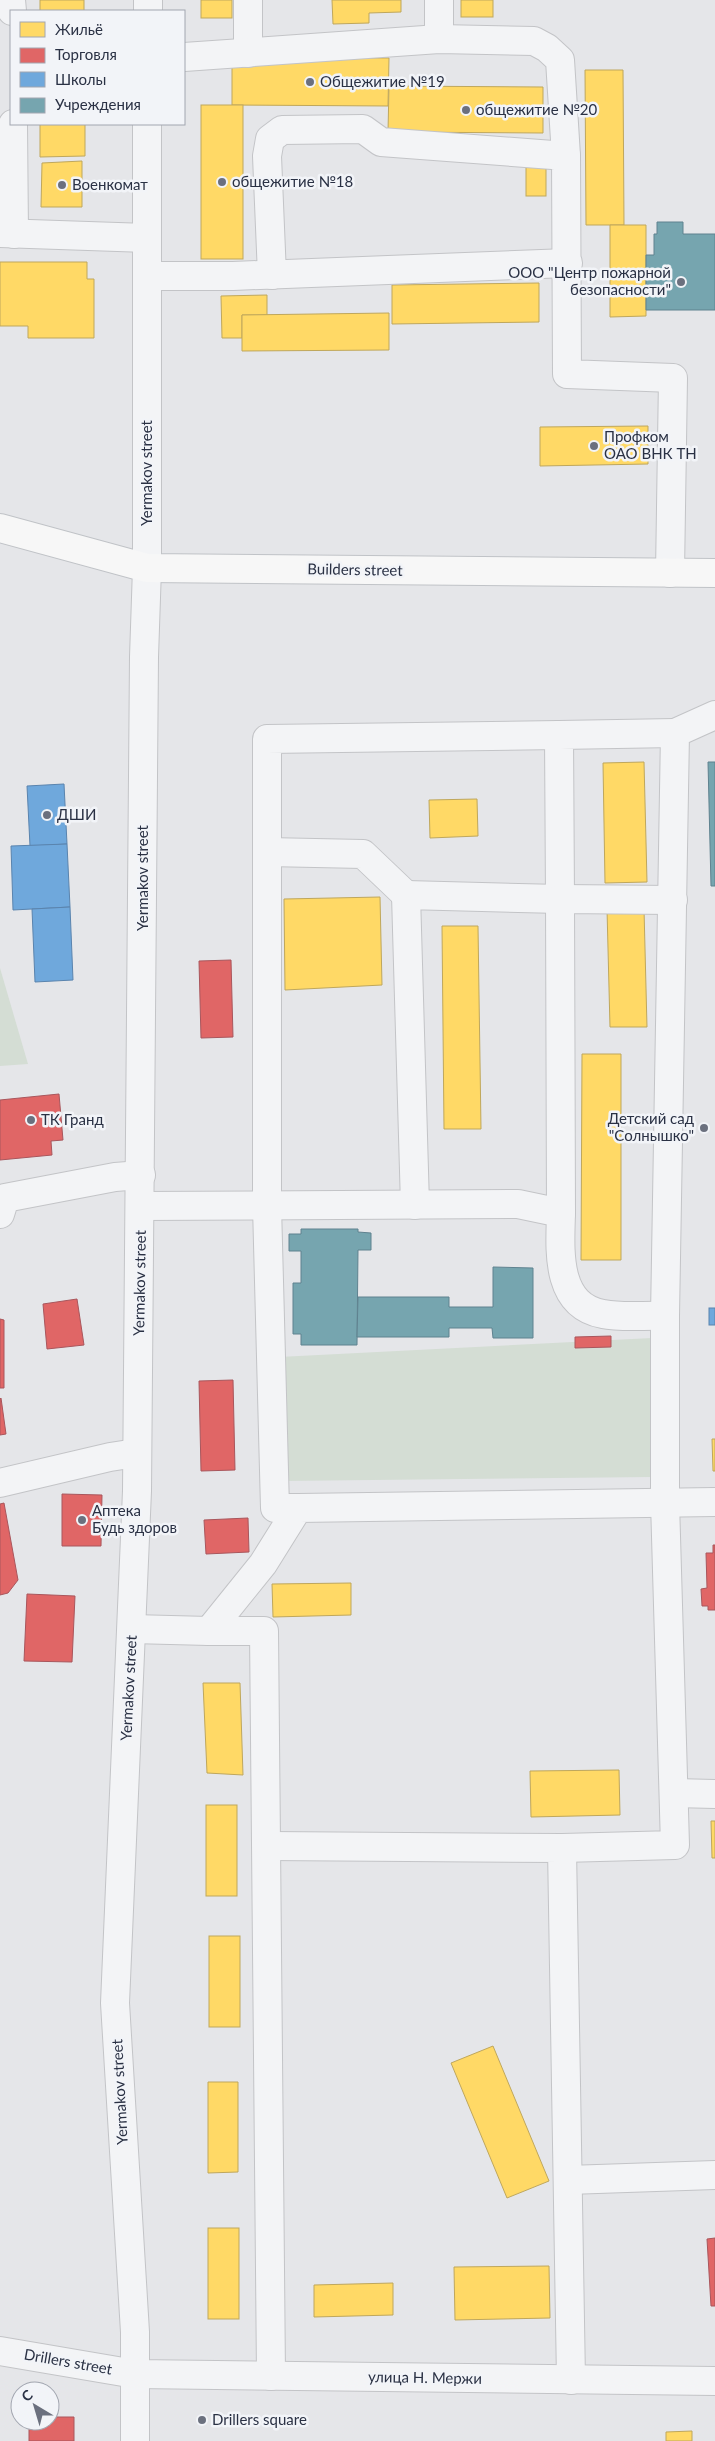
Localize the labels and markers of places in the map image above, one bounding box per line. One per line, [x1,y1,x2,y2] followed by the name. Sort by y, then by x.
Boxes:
[320,72,445,90] place label: Общежитие №19
[304,76,316,88] marker: Общежитие №19
[476,100,597,118] place label: общежитие №20
[460,104,472,116] marker: общежитие №20
[232,172,353,190] place label: общежитие №18
[72,175,148,193] place label: Военкомат
[216,176,228,188] marker: общежитие №18
[56,179,68,191] marker: Военкомат
[508,263,671,298] place label: ООО "Центр пожарной безопасности"
[675,276,687,288] marker: ООО "Центр пожарной безопасности"
[604,427,697,462] place label: Профком ОАО ВНК ТН
[588,440,600,452] marker: Профком ОАО ВНК ТН
[57,805,96,823] place label: ДШИ
[41,809,53,821] marker: ДШИ
[608,1109,694,1144] place label: Детский сад "Солнышко"
[41,1110,104,1128] place label: ТК Гранд
[25,1114,37,1126] marker: ТК Гранд
[698,1122,710,1134] marker: Детский сад "Солнышко"
[92,1501,177,1536] place label: Аптека Будь здоров
[76,1514,88,1526] marker: Аптека Будь здоров
[212,2410,307,2428] place label: Drillers square
[196,2414,208,2426] marker: Drillers square

